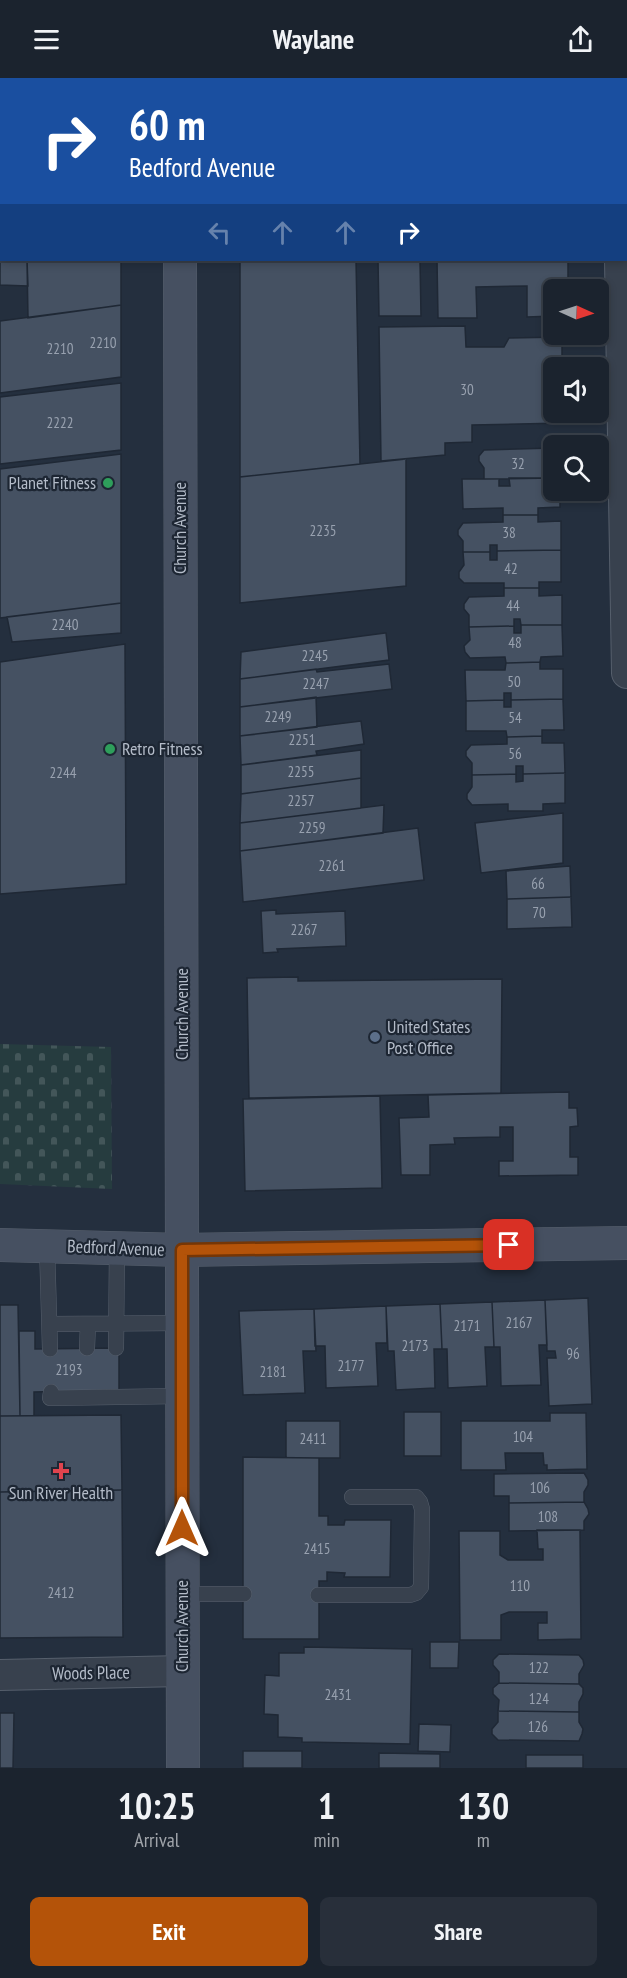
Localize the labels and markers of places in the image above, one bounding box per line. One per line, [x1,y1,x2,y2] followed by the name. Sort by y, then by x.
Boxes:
[9,471,96,494] place label: Planet Fitness
[101,476,115,490] marker: Planet Fitness
[122,737,203,760] place label: Retro Fitness
[103,742,117,756] marker: Retro Fitness
[387,1015,470,1059] place label: United States Post Office
[368,1030,382,1044] marker: United States Post Office
[483,1219,534,1270] pin
[52,1462,70,1480] marker: Sun River Health
[9,1481,113,1504] place label: Sun River Health

